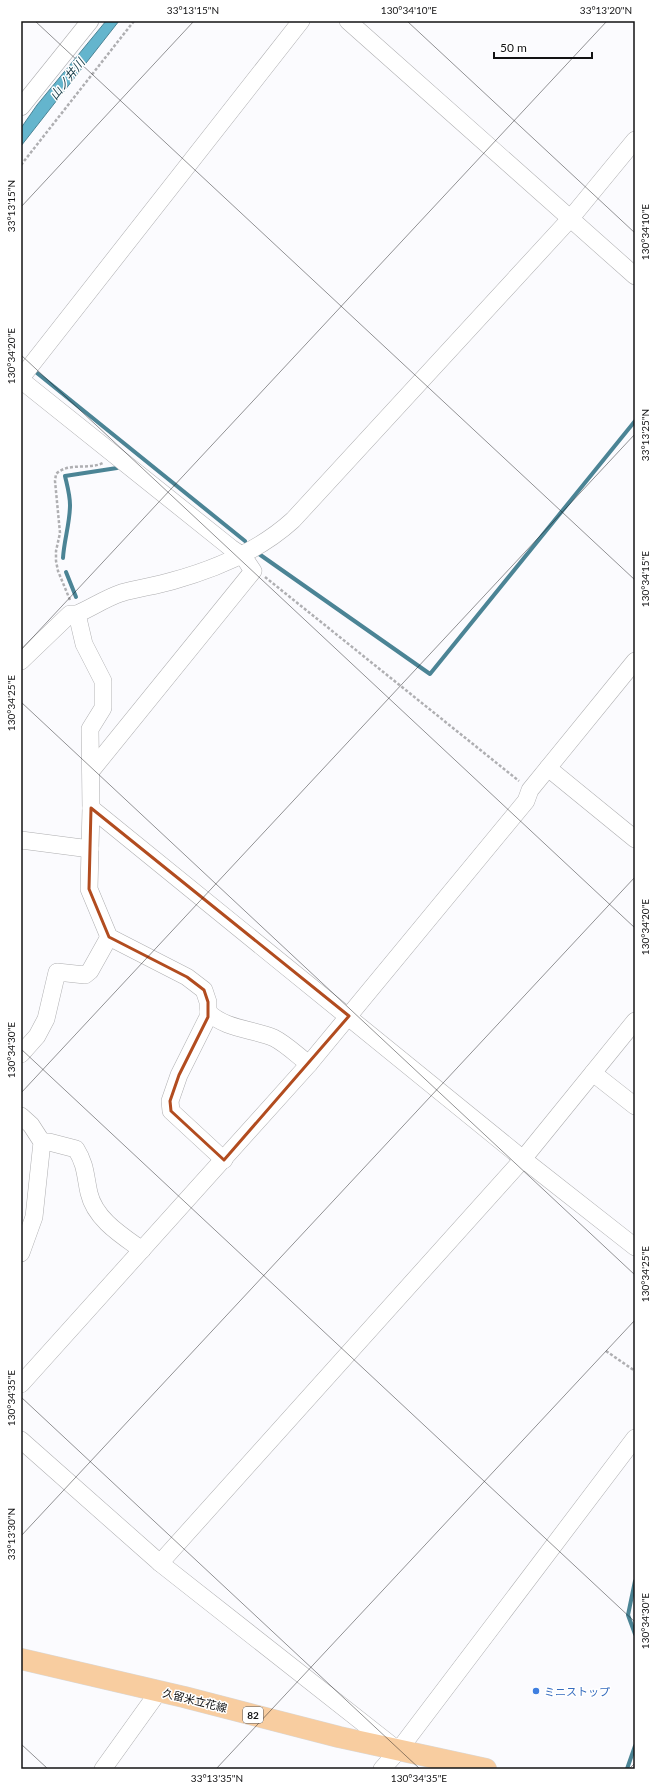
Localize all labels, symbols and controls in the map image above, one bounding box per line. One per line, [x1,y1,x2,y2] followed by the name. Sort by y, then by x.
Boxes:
[167,4,219,16] text: 33°13'15"N
[381,4,437,16] text: 130°34'10"E
[580,4,632,16] text: 33°13'20"N
[494,34,592,60] scale bar
[500,40,527,55] text: 50 m
[46,54,89,103] water label: 山ノ井川
[5,180,17,232] text: 33°13'15"N
[639,204,651,260] text: 130°34'10"E
[5,328,17,384] text: 130°34'20"E
[639,409,651,461] text: 33°13'25"N
[639,551,651,607] text: 130°34'15"E
[5,675,17,731] text: 130°34'25"E
[639,899,651,955] text: 130°34'20"E
[5,1022,17,1078] text: 130°34'30"E
[639,1246,651,1302] text: 130°34'25"E
[5,1370,17,1426] text: 130°34'35"E
[5,1508,17,1560] text: 33°13'30"N
[639,1593,651,1649] text: 130°34'30"E
[544,1685,610,1698] place label: ミニストップ
[161,1686,229,1714] street label: 久留米立花線
[531,1686,541,1696] marker: ミニストップ
[243,1707,263,1723] road number: 82
[191,1772,243,1784] text: 33°13'35"N
[391,1772,447,1784] text: 130°34'35"E

